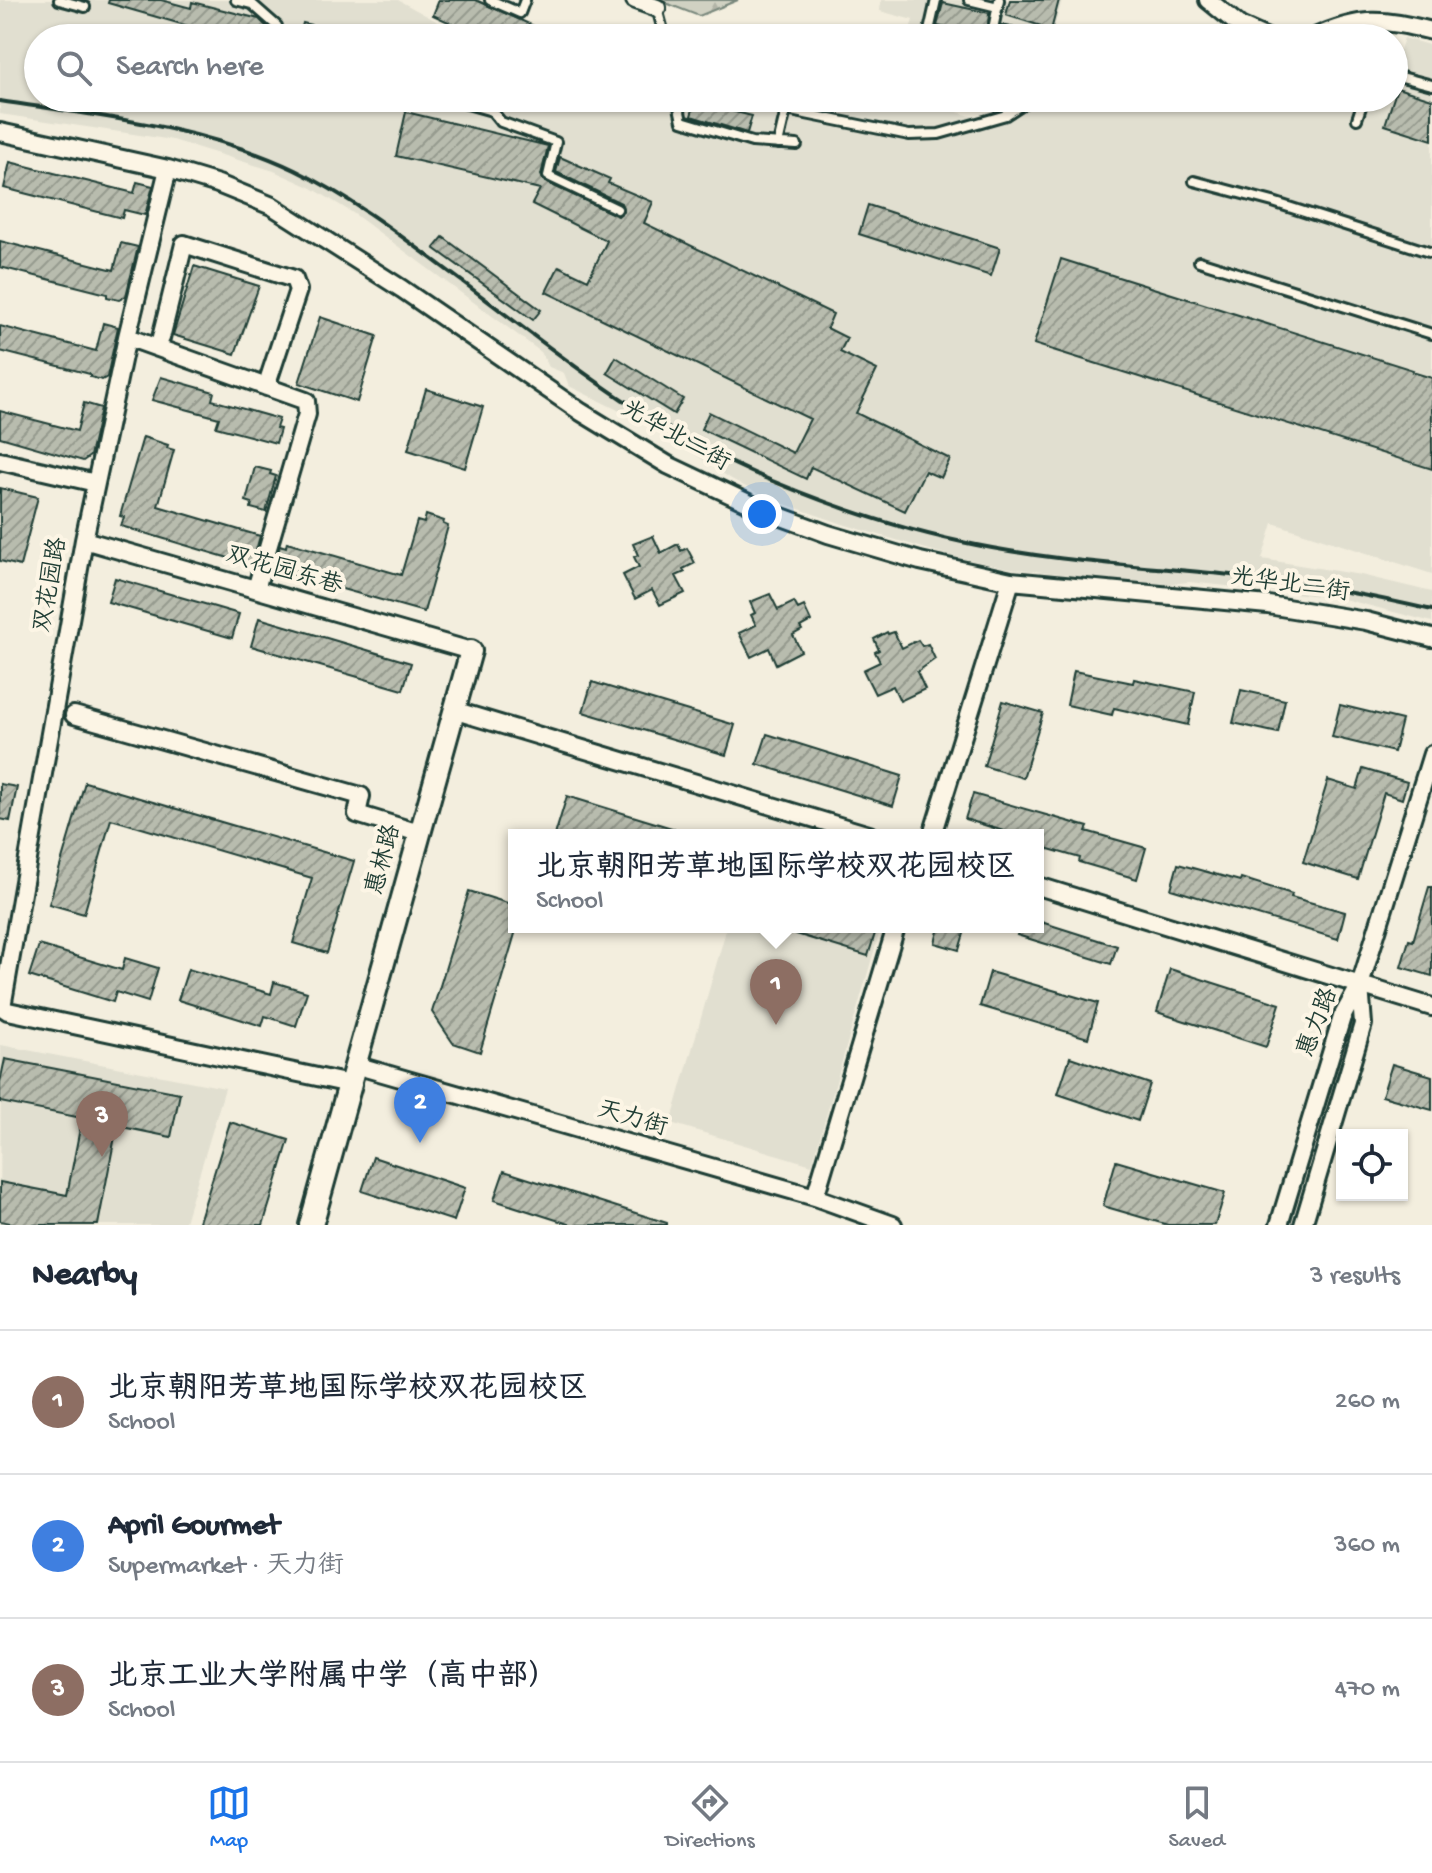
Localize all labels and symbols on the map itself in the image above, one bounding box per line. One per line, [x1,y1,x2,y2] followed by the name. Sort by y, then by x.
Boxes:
[615,394,735,479] street label: 光华北二街
[742,494,782,534] your location
[27,535,75,635] street label: 双花园路
[222,541,346,602] street label: 双花园东巷
[1229,562,1352,609] street label: 光华北二街
[360,821,408,899] street label: 惠林路
[750,959,802,1025] pin: 1
[1291,983,1345,1062] street label: 惠力路
[394,1077,446,1143] pin: 2
[76,1091,128,1157] pin: 3
[593,1095,671,1144] street label: 天力街

